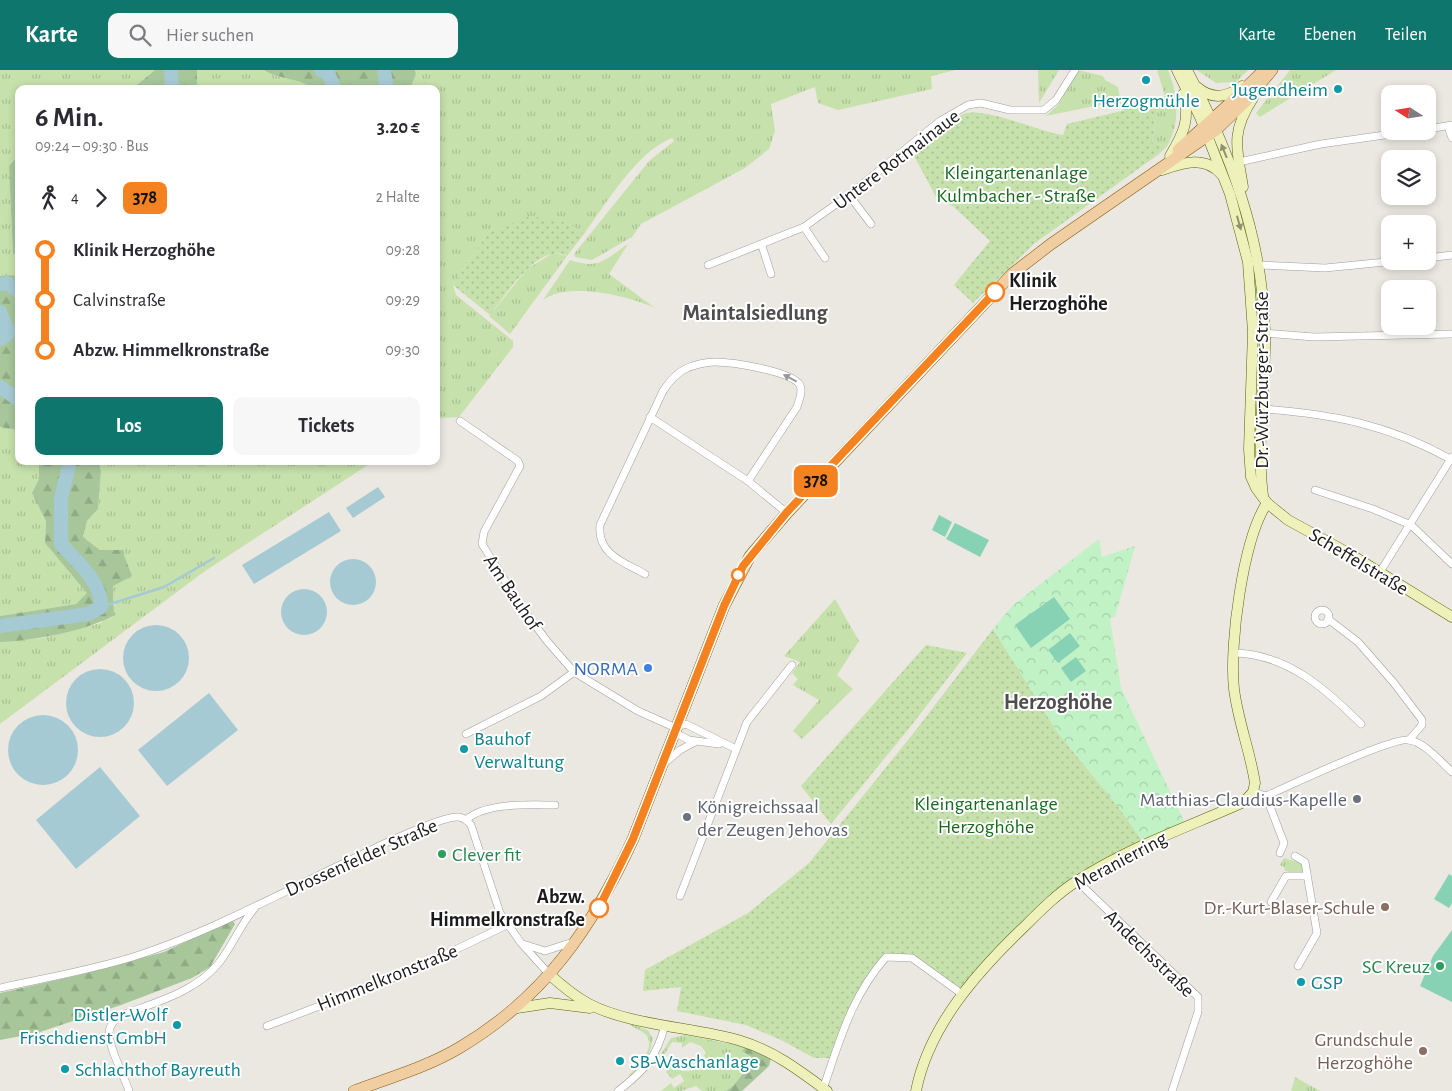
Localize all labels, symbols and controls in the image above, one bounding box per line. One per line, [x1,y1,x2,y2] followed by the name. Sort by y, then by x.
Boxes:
[108,13,458,58] search box
[126,21,154,49] icon: search
[25,23,78,47] text: Karte
[166,26,254,45] text: Hier suchen
[1238,26,1276,44] text: Karte
[1304,26,1357,44] text: Ebenen
[1385,26,1427,44] text: Teilen
[1140,74,1152,86] marker: Herzogmühle
[1232,80,1328,100] place label: Jugendheim
[1332,83,1344,95] marker: Jugendheim
[1381,85,1436,140] north arrow
[1381,85,1436,335] map controls
[1092,91,1200,111] place label: Herzogmühle
[35,104,104,132] text: 6 Min.
[830,106,963,214] street label: Untere Rotmainaue
[377,118,420,137] text: 3.20 €
[35,138,149,154] text: 09:24 – 09:30 · Bus
[1220,144,1228,158] one-way arrow
[1381,150,1436,205] button: layers
[936,163,1096,206] park label: Kleingartenanlage Kulmbacher - Straße
[35,184,63,212] icon: walk
[87,184,115,212] icon: forward
[71,189,79,205] text: 4
[133,189,157,207] text: 378
[376,189,420,205] text: 2 Halte
[1381,215,1436,270] button: +
[1235,216,1243,231] one-way arrow
[73,241,215,260] text: Klinik Herzoghöhe
[386,242,420,258] text: 09:28
[1009,271,1108,314] place label: Klinik Herzoghöhe
[1381,280,1436,335] button: −
[985,282,1005,302] marker: Klinik Herzoghöhe
[73,291,166,310] text: Calvinstraße
[1252,291,1272,469] street label: Dr.-Würzburger-Straße
[386,292,420,308] text: 09:29
[682,302,828,324] district label: Maintalsiedlung
[73,341,269,360] text: Abzw. Himmelkronstraße
[385,342,420,358] text: 09:30
[783,374,798,382] one-way arrow
[35,397,223,455] button: Los
[233,397,420,455] button: Tickets
[787,465,845,497] line badge: 378
[804,472,828,490] text: 378
[1305,524,1412,599] street label: Scheffelstraße
[480,551,545,635] street label: Am Bauhof
[731,568,745,582] unlabelled marker
[574,659,638,679] place label: NORMA
[642,662,654,674] marker: NORMA
[1004,691,1112,713] district label: Herzoghöhe
[474,729,564,772] place label: Bauhof Verwaltung
[458,743,470,755] marker: Bauhof Verwaltung
[1140,790,1347,810] place label: Matthias-Claudius-Kapelle
[1351,793,1363,805] marker: Matthias-Claudius-Kapelle
[914,794,1058,837] park label: Kleingartenanlage Herzoghöhe
[697,797,848,840] place label: Königreichssaal der Zeugen Jehovas
[681,811,693,823] marker: Königreichssaal der Zeugen Jehovas
[282,815,440,900] street label: Drossenfelder Straße
[1071,828,1170,894] street label: Meranierring
[452,845,522,865] place label: Clever fit
[436,848,448,860] marker: Clever fit
[430,887,585,930] place label: Abzw. Himmelkronstraße
[589,898,609,918] marker: Abzw. Himmelkronstraße
[1204,898,1375,918] place label: Dr.-Kurt-Blaser-Schule
[1379,901,1391,913] marker: Dr.-Kurt-Blaser-Schule
[1101,906,1198,1001] street label: Andechsstraße
[314,941,460,1015] street label: Himmelkronstraße
[1362,957,1430,977] place label: SC Kreuz
[1434,960,1446,972] marker: SC Kreuz
[1311,973,1343,993] place label: GSP
[1295,976,1307,988] marker: GSP
[19,1005,168,1048] place label: Distler-Wolf Frischdienst GmbH
[171,1019,183,1031] marker: Distler-Wolf Frischdienst GmbH
[1314,1030,1413,1073] place label: Grundschule Herzoghöhe
[1417,1045,1429,1057] marker: Grundschule Herzoghöhe
[630,1052,759,1072] place label: SB-Waschanlage
[614,1055,626,1067] marker: SB-Waschanlage
[75,1060,241,1080] place label: Schlachthof Bayreuth
[59,1063,71,1075] marker: Schlachthof Bayreuth

